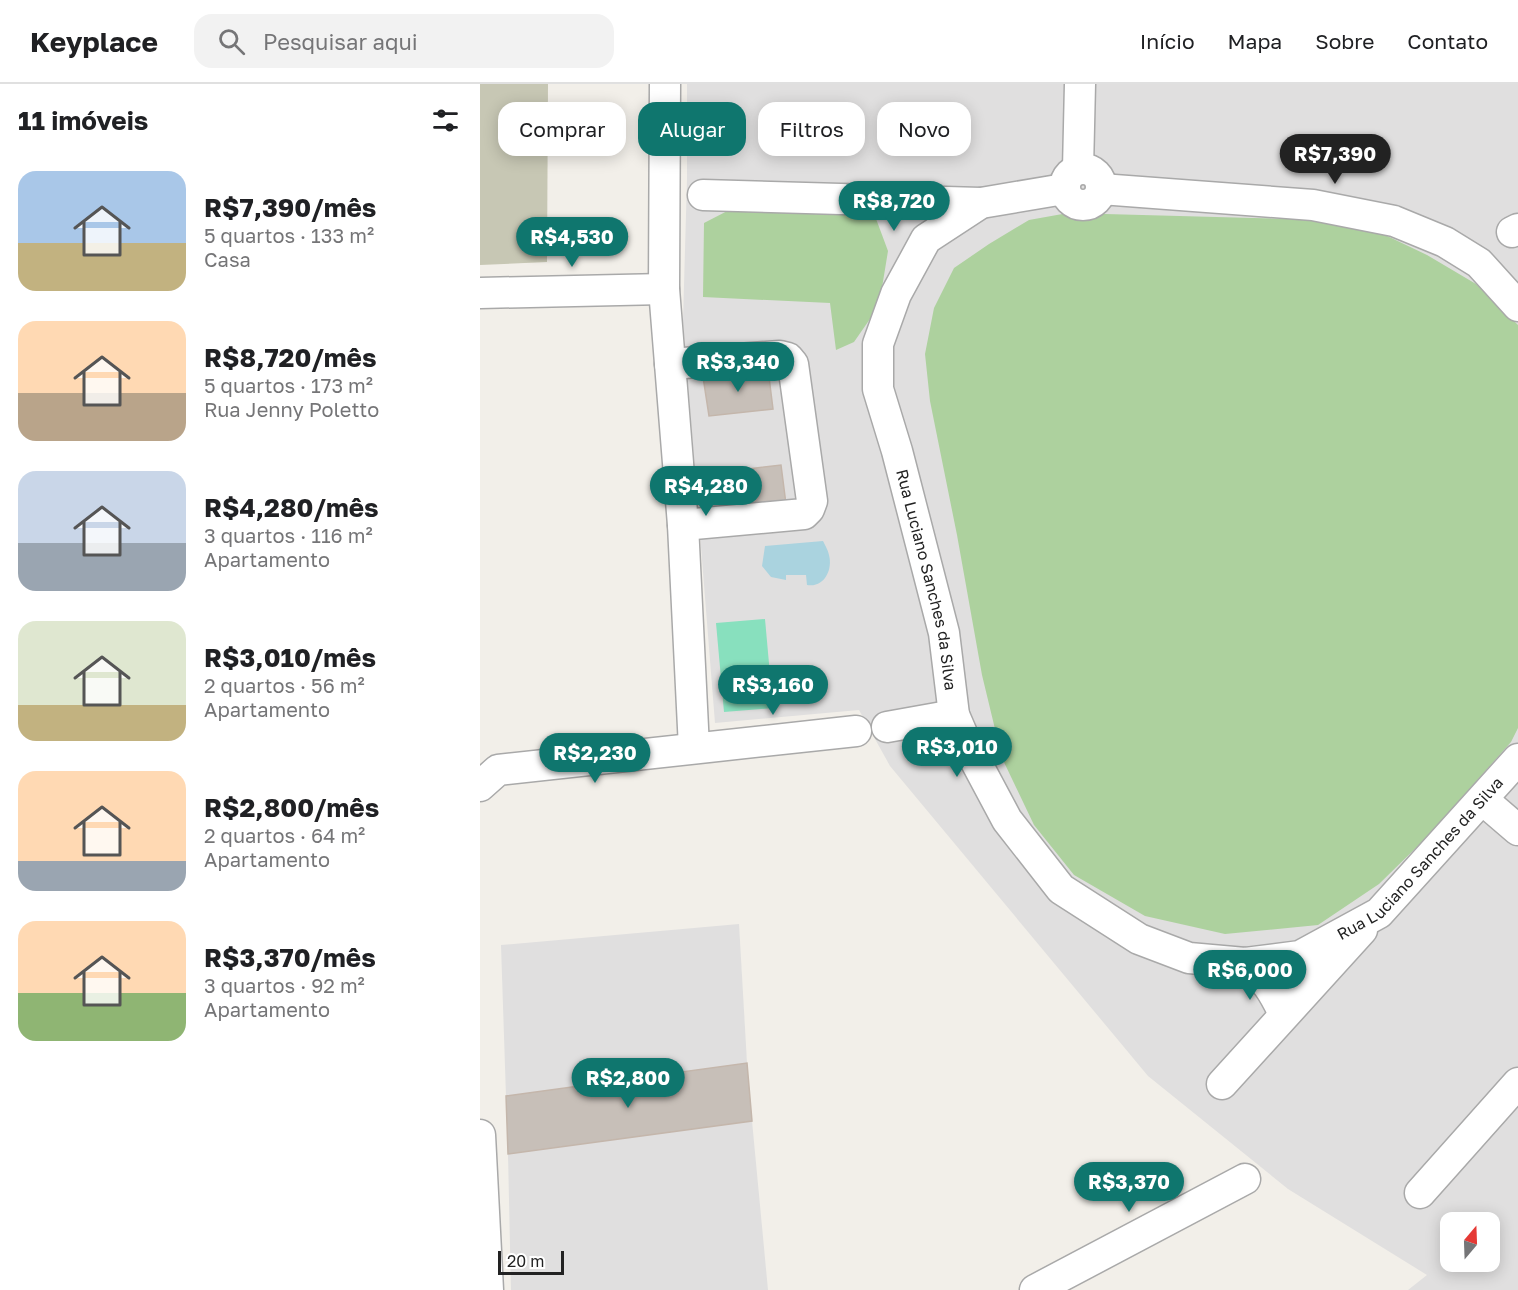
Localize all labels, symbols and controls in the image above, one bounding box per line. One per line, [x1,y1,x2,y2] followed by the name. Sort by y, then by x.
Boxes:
[194,14,614,68] search box
[30,25,158,58] text: Keyplace
[215,25,248,58] icon: search
[263,28,418,55] text: Pesquisar aqui
[1140,28,1195,54] text: Início
[1228,28,1282,54] text: Mapa
[1315,28,1374,54] text: Sobre
[1407,28,1488,54] text: Contato
[498,102,626,156] chip: Comprar
[638,102,746,156] chip: Alugar
[758,102,865,156] chip: Filtros
[877,102,971,156] chip: Novo
[429,104,462,137] icon: filters
[18,105,148,136] text: 11 imóveis
[1280,134,1390,185] pin: R$7,390
[1294,141,1376,165] text: R$7,390
[839,181,949,232] pin: R$8,720
[853,188,935,212] text: R$8,720
[204,192,376,223] text: R$7,390/mês
[66,195,138,267] icon: home
[517,217,627,268] pin: R$4,530
[204,223,374,247] text: 5 quartos · 133 m²
[530,224,614,248] text: R$4,530
[204,247,251,271] text: Casa
[204,342,377,373] text: R$8,720/mês
[683,342,793,393] pin: R$3,340
[66,345,138,417] icon: home
[696,349,780,373] text: R$3,340
[204,373,373,397] text: 5 quartos · 173 m²
[204,397,379,421] text: Rua Jenny Poletto
[651,466,761,517] pin: R$4,280
[892,467,961,692] street label: Rua Luciano Sanches da Silva
[664,473,748,497] text: R$4,280
[204,492,379,523] text: R$4,280/mês
[66,495,138,567] icon: home
[204,523,373,547] text: 3 quartos · 116 m²
[204,547,330,571] text: Apartamento
[204,642,376,673] text: R$3,010/mês
[66,645,138,717] icon: home
[718,665,828,716] pin: R$3,160
[732,672,814,696] text: R$3,160
[204,673,365,697] text: 2 quartos · 56 m²
[204,697,330,721] text: Apartamento
[902,727,1012,778] pin: R$3,010
[540,733,650,784] pin: R$2,230
[916,734,998,758] text: R$3,010
[553,740,637,764] text: R$2,230
[1333,773,1507,944] street label: Rua Luciano Sanches da Silva
[204,792,379,823] text: R$2,800/mês
[66,795,138,867] icon: home
[204,823,365,847] text: 2 quartos · 64 m²
[204,847,330,871] text: Apartamento
[204,942,376,973] text: R$3,370/mês
[66,945,138,1017] icon: home
[1195,950,1305,1001] pin: R$6,000
[1207,957,1293,981] text: R$6,000
[204,973,365,997] text: 3 quartos · 92 m²
[204,997,330,1021] text: Apartamento
[573,1058,683,1109] pin: R$2,800
[586,1065,670,1089] text: R$2,800
[1074,1162,1184,1213] pin: R$3,370
[1088,1169,1170,1193] text: R$3,370
[1440,1212,1500,1272] north arrow
[1440,1212,1500,1272] map controls
[498,1248,564,1276] scale bar
[507,1251,544,1271] text: 20 m

